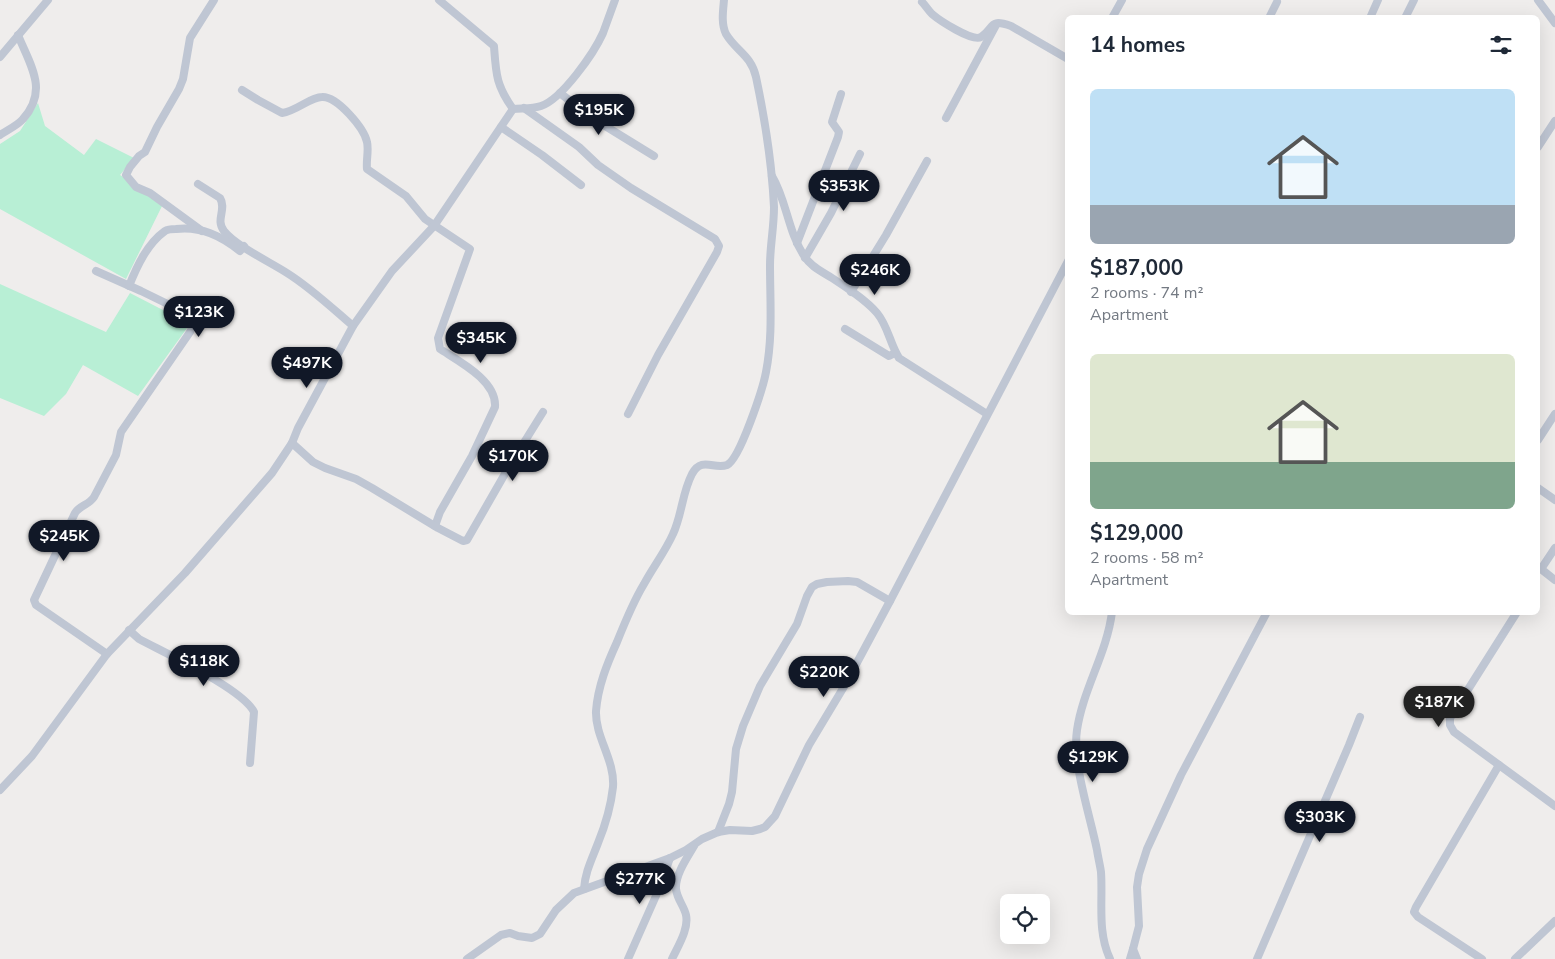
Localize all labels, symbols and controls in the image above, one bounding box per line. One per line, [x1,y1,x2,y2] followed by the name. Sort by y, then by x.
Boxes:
[1090,31,1185,59] text: 14 homes
[1487,31,1515,59] icon: filters
[564,94,634,136] pin: $195K
[574,99,624,121] text: $195K
[1258,122,1348,212] icon: home
[809,170,879,212] pin: $353K
[819,175,869,197] text: $353K
[840,254,910,296] pin: $246K
[1090,254,1183,282] text: $187,000
[850,259,900,281] text: $246K
[1090,282,1203,304] text: 2 rooms · 74 m²
[164,296,234,338] pin: $123K
[174,301,224,323] text: $123K
[1090,304,1168,326] text: Apartment
[446,322,516,364] pin: $345K
[456,327,506,349] text: $345K
[272,346,342,389] pin: $497K
[282,352,332,374] text: $497K
[1258,387,1348,477] icon: home
[478,440,548,482] pin: $170K
[488,445,538,467] text: $170K
[1090,519,1183,547] text: $129,000
[29,520,99,562] pin: $245K
[39,525,89,547] text: $245K
[1090,547,1203,569] text: 2 rooms · 58 m²
[1090,569,1168,591] text: Apartment
[169,644,239,687] pin: $118K
[179,650,229,672] text: $118K
[789,656,859,698] pin: $220K
[799,661,849,683] text: $220K
[1404,686,1474,728] pin: $187K
[1414,691,1464,713] text: $187K
[1058,740,1128,783] pin: $129K
[1068,746,1118,768] text: $129K
[1285,800,1355,843] pin: $303K
[1295,806,1345,828] text: $303K
[605,862,675,905] pin: $277K
[615,868,665,890] text: $277K
[1000,894,1050,944] map controls
[1000,894,1050,944] button: locate

